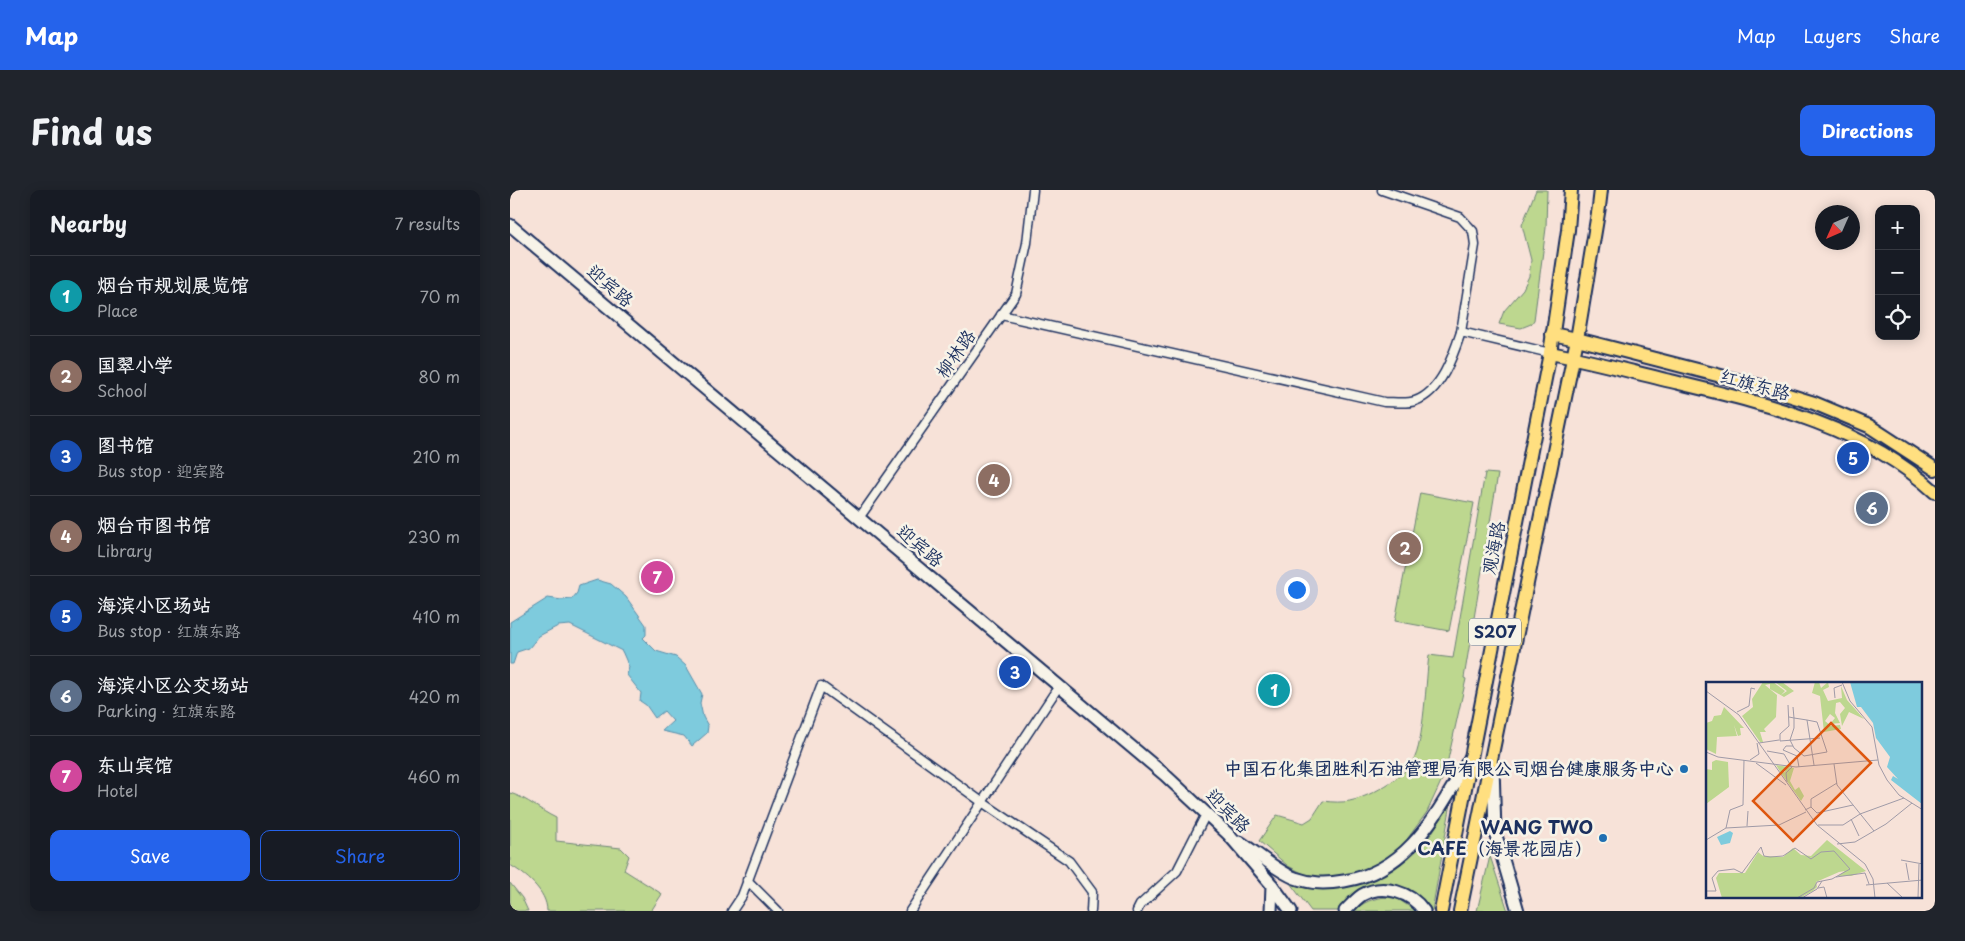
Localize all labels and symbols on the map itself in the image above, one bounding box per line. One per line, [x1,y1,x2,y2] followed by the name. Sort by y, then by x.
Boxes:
[1815,205,1860,250] north arrow
[582,257,640,313] street label: 迎宾路
[928,323,981,383] street label: 柳林路
[1717,361,1794,406] street label: 红旗东路
[1837,439,1869,477] pin: 5
[978,461,1010,499] pin: 4
[1856,489,1888,527] pin: 6
[892,517,950,573] street label: 迎宾路
[1474,519,1511,577] street label: 观海路
[1389,529,1421,567] pin: 2
[641,558,673,596] pin: 7
[1284,577,1310,603] your location
[1469,618,1521,646] road number: S207
[999,653,1031,691] pin: 3
[1258,671,1290,709] pin: 1
[1706,682,1922,898] inset map
[1224,754,1674,781] place label: 中国石化集团胜利石油管理局有限公司烟台健康服务中心
[1678,763,1690,775] marker: 中国石化集团胜利石油管理局有限公司烟台健康服务中心
[1200,781,1258,839] street label: 迎宾路
[1417,813,1593,861] place label: WANG TWO CAFE（海景花园店）
[1597,832,1609,844] marker: WANG TWO CAFE（海景花园店）

